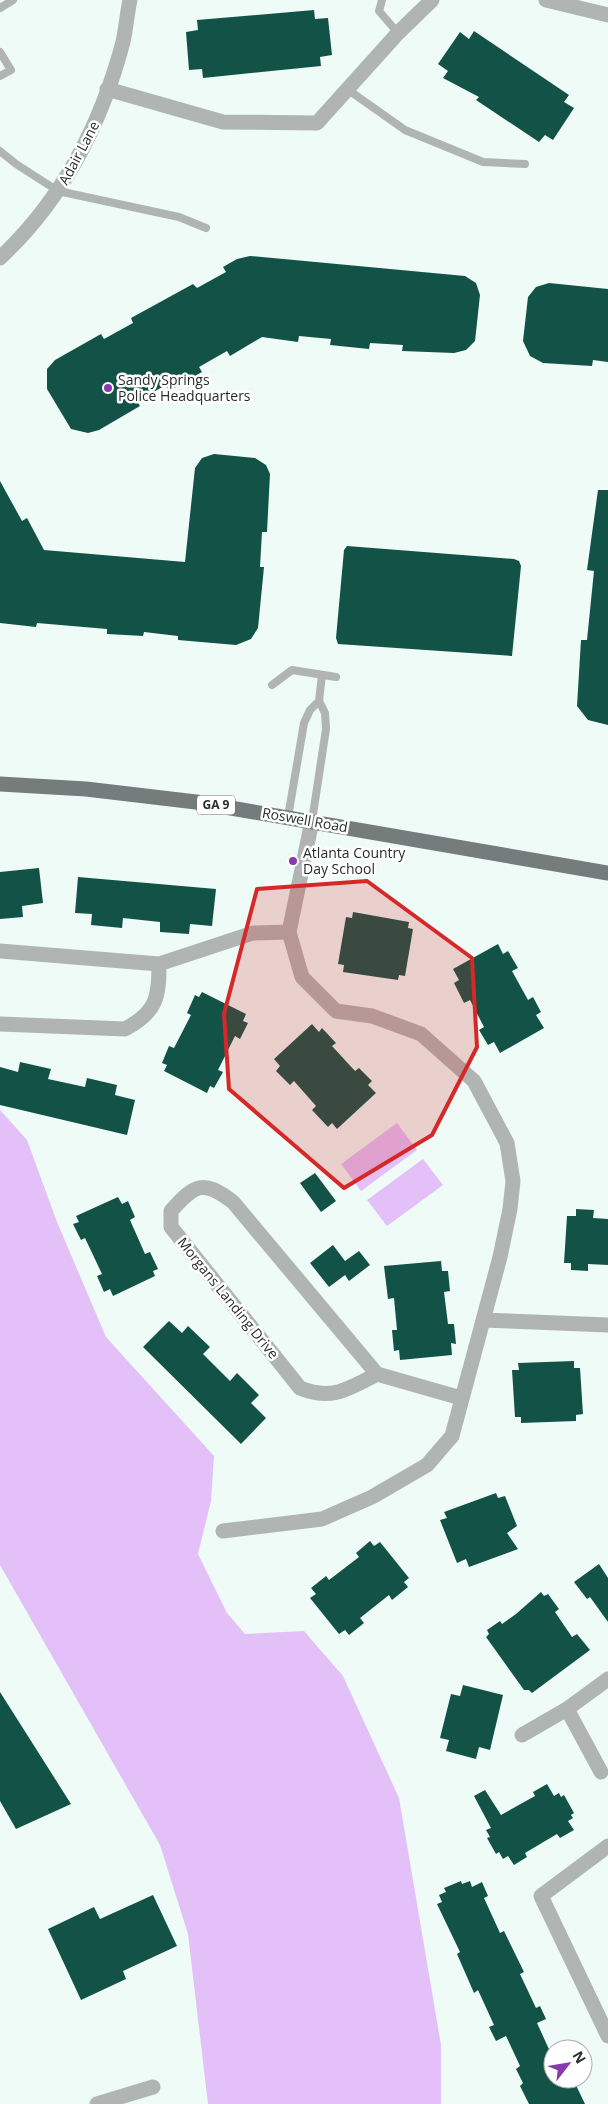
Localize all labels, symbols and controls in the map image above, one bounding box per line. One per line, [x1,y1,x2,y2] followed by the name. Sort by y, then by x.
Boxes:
[54,117,103,188] street label: Adair Lane
[118,370,251,405] place label: Sandy Springs Police Headquarters
[102,382,114,394] marker: Sandy Springs Police Headquarters
[197,796,235,814] road number: GA 9
[261,803,349,836] street label: Roswell Road
[303,843,406,878] place label: Atlanta Country Day School
[287,855,299,867] marker: Atlanta Country Day School
[174,1233,283,1362] street label: Morgans Landing Drive
[543,2039,593,2089] north arrow
[568,2047,591,2067] text: N

